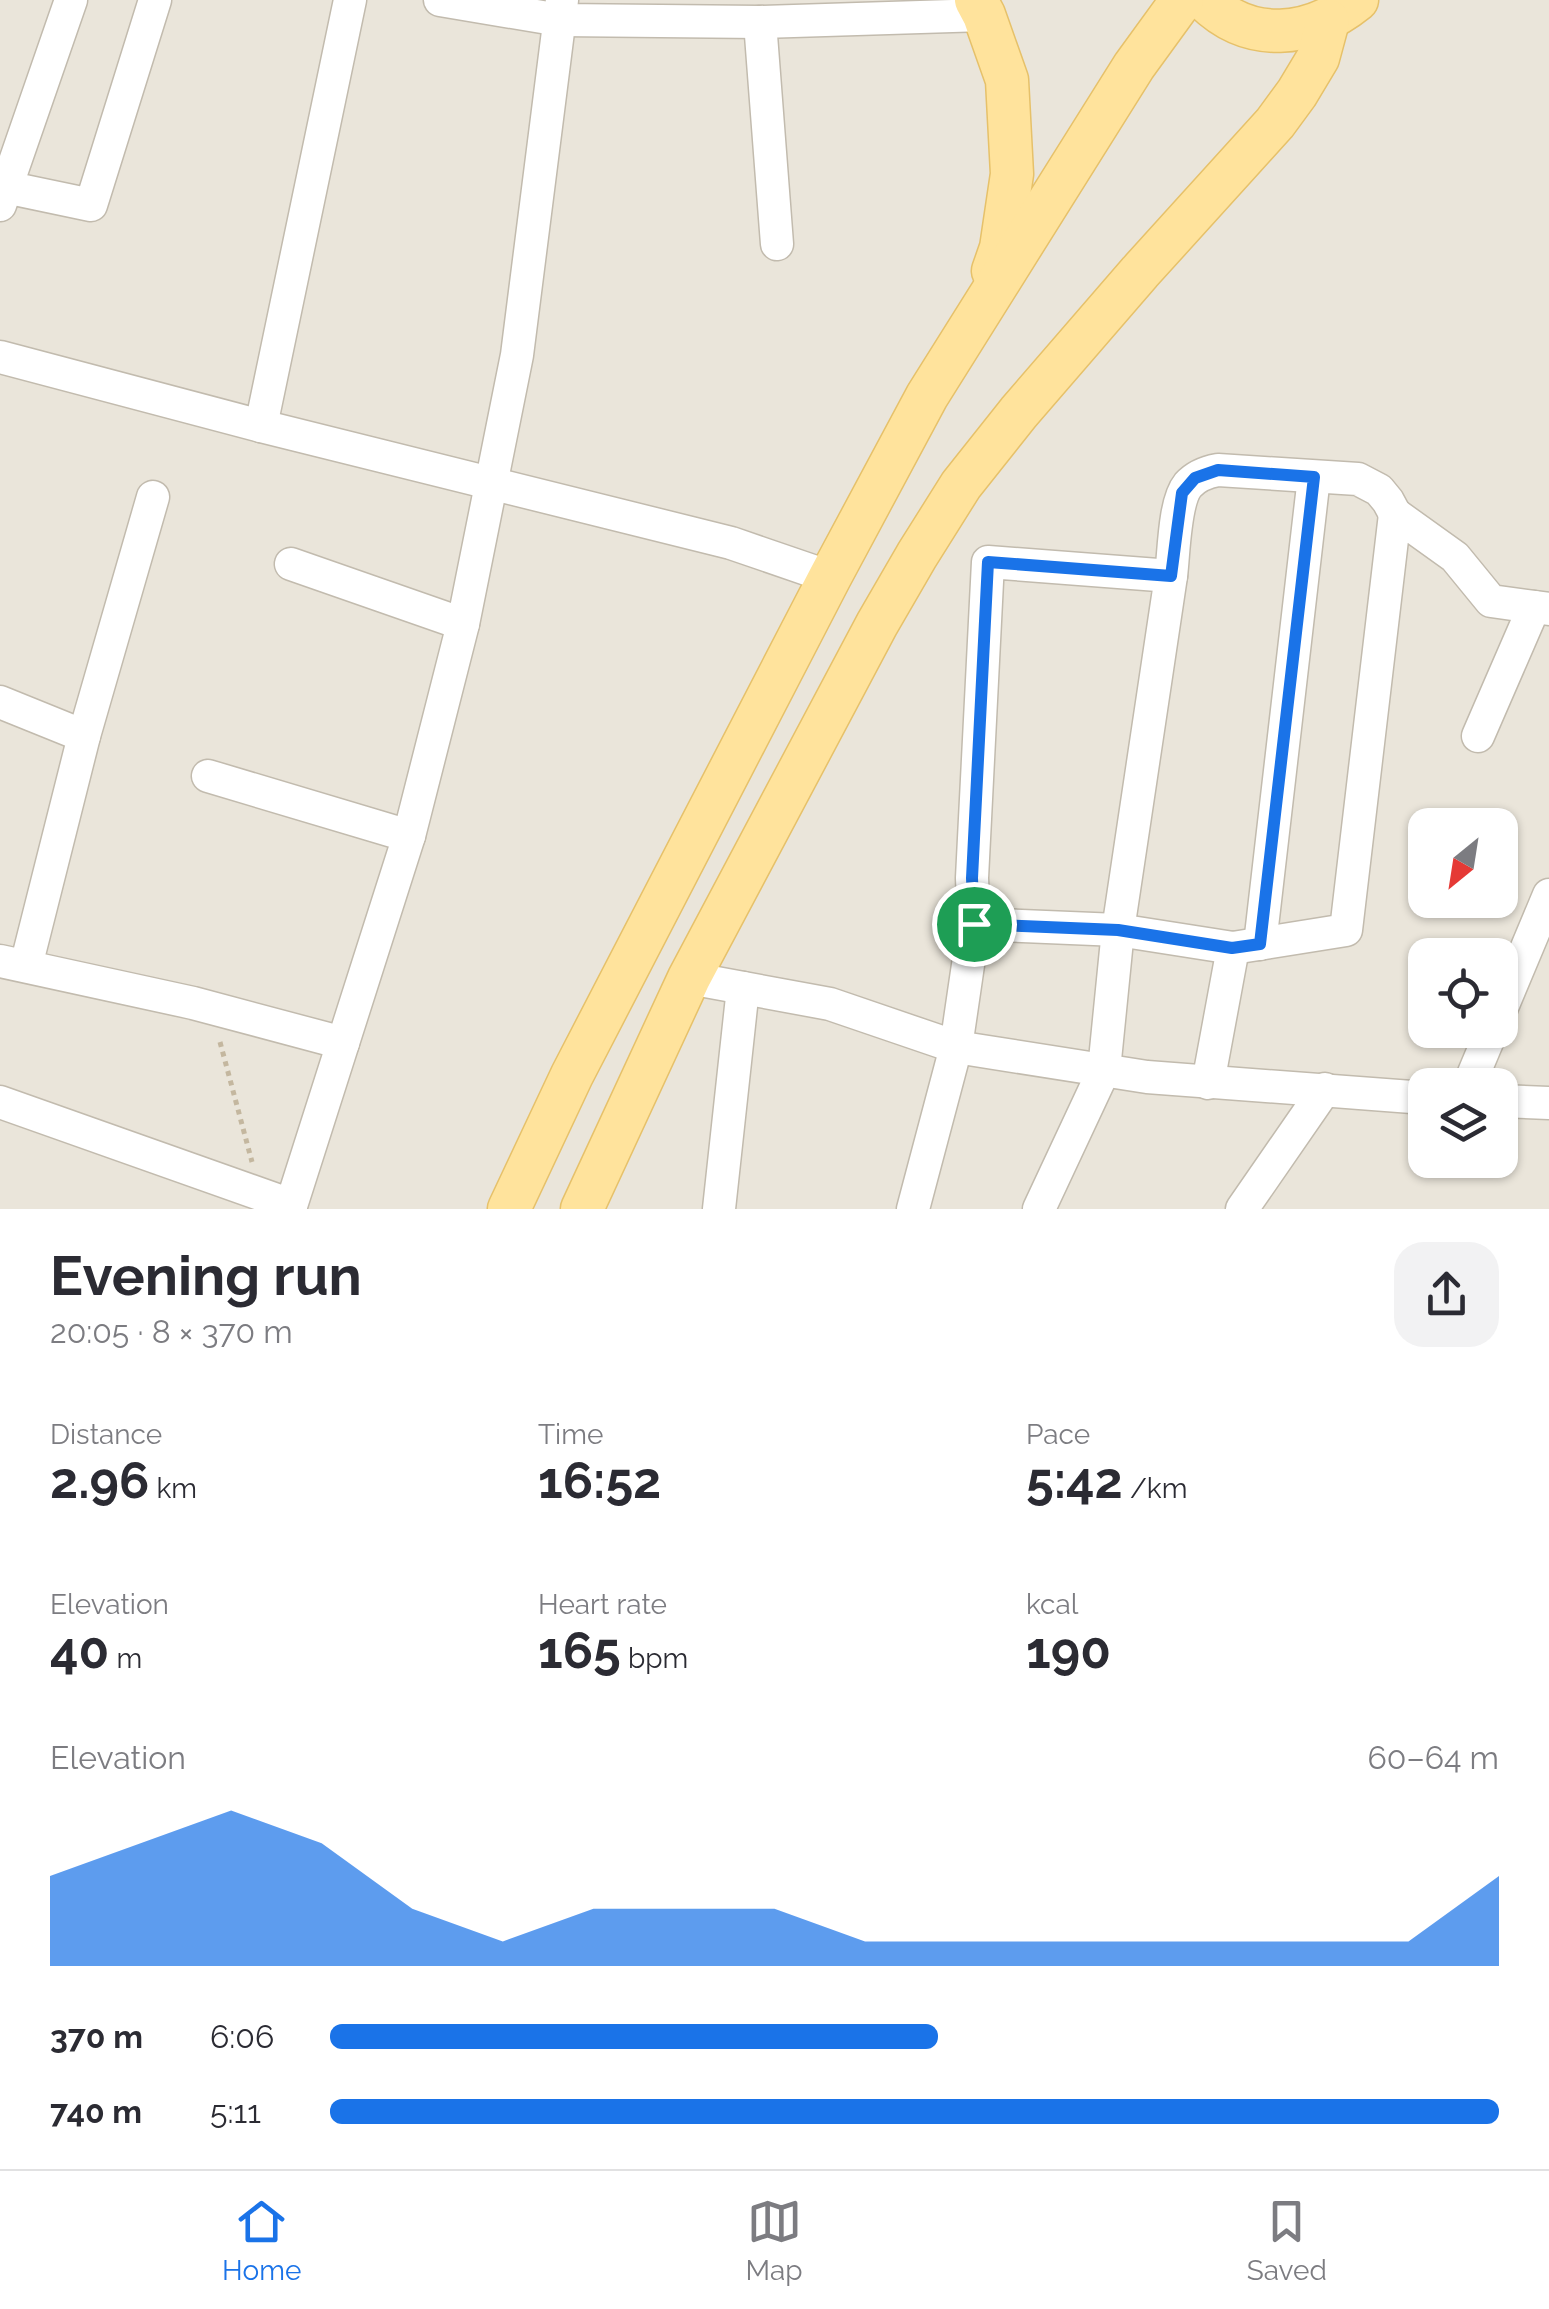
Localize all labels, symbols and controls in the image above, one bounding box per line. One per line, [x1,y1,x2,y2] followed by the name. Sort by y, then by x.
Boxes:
[1408,808,1518,918] north arrow
[1408,808,1518,1178] map controls
[932,882,1017,967] pin
[947,897,1002,952] icon: arrive
[1408,938,1518,1048] button: locate
[1408,1068,1518,1178] button: layers
[1394,1242,1499,1347] button: share
[50,1243,362,1308] text: Evening run
[50,1313,293,1350] text: 20:05 · 8 × 370 m
[50,1418,162,1451] text: Distance
[538,1418,603,1451] text: Time
[1026,1418,1090,1451] text: Pace
[50,1451,149,1510] text: 2.96
[538,1451,661,1510] text: 16:52
[1026,1451,1123,1510] text: 5:42
[149,1472,197,1505] text: km
[1123,1472,1187,1505] text: /km
[50,1588,169,1621] text: Elevation
[538,1588,667,1621] text: Heart rate
[1026,1588,1078,1621] text: kcal
[50,1621,109,1680] text: 40
[538,1621,621,1680] text: 165
[1026,1621,1111,1680] text: 190
[109,1642,142,1675] text: m
[621,1642,688,1675] text: bpm
[50,1739,186,1776] text: Elevation
[1368,1739,1499,1776] text: 60–64 m
[50,2018,143,2055] text: 370 m
[210,2018,274,2055] text: 6:06
[50,2093,142,2130] text: 740 m
[210,2093,261,2130] text: 5:11
[222,2194,301,2287] tab: Home
[746,2194,803,2287] tab: Map
[1247,2194,1327,2287] tab: Saved

